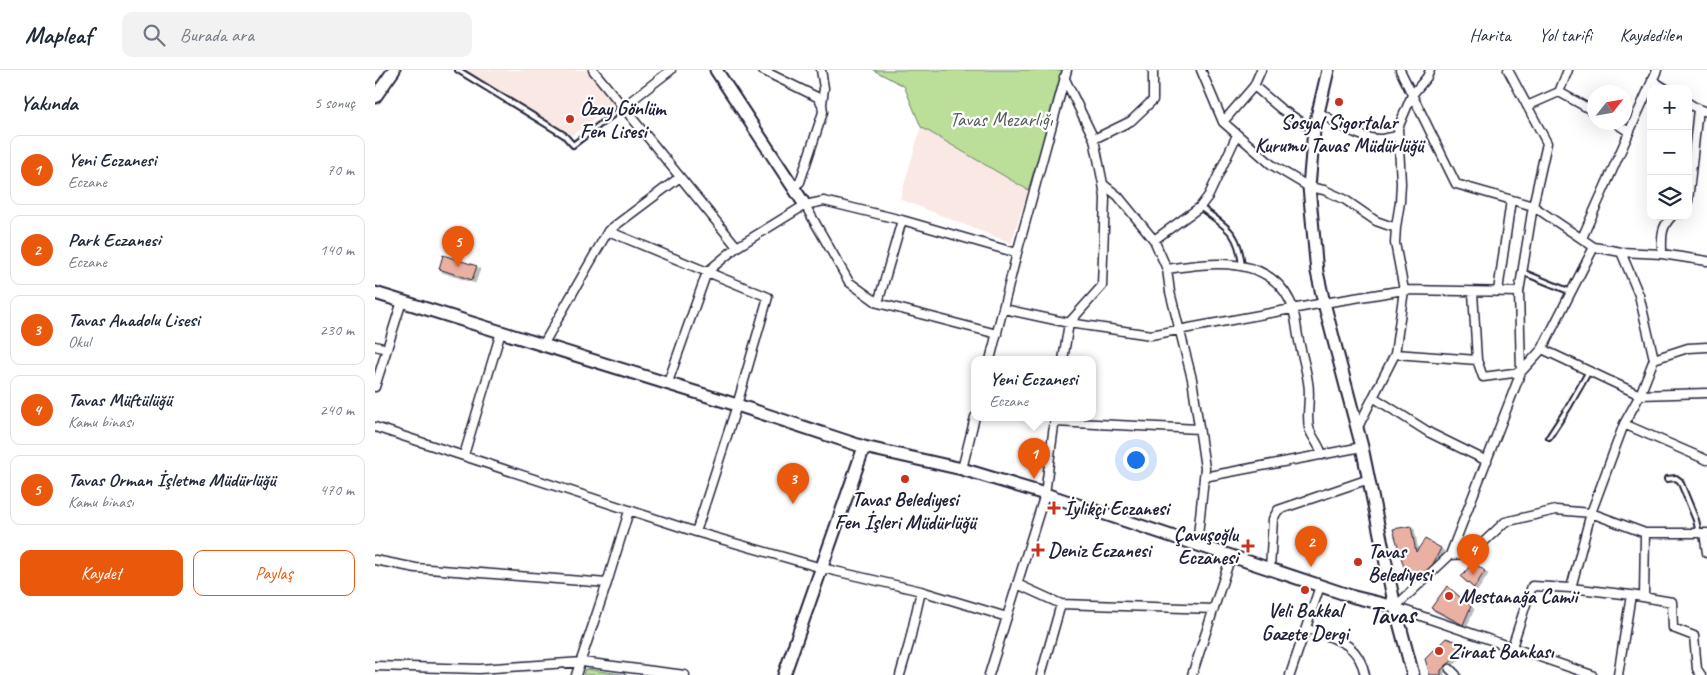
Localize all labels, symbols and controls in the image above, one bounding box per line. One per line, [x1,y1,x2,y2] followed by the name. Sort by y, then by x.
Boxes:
[122,12,472,57] search box
[25,20,92,50] text: Mapleaf
[140,21,168,49] icon: search
[180,23,254,47] text: Burada ara
[1470,24,1511,46] text: Harita
[1539,24,1592,46] text: Yol tarifi
[1620,24,1682,46] text: Kaydedilen
[1587,85,1632,130] north arrow
[1647,85,1692,220] map controls
[1647,85,1692,130] button: +
[20,90,78,116] text: Yakında
[314,93,355,113] text: 5 sonuç
[580,96,667,144] place label: Özay Gönlüm Fen Lisesi
[1333,96,1345,108] marker: Sosyal Sigortalar Kurumu Tavas Müdürlüğü
[949,107,1054,132] park label: Tavas Mezarlığı
[1255,110,1426,158] place label: Sosyal Sigortalar Kurumu Tavas Müdürlüğü
[564,113,576,125] marker: Özay Gönlüm Fen Lisesi
[1647,130,1692,175] button: −
[68,148,156,172] text: Yeni Eczanesi
[33,160,41,180] text: 1
[327,160,354,180] text: 70 m
[68,172,107,192] text: Eczane
[1647,175,1692,220] button: layers
[442,226,474,267] pin: 5
[68,228,160,252] text: Park Eczanesi
[33,240,41,260] text: 2
[320,240,354,260] text: 140 m
[68,252,107,272] text: Eczane
[68,308,200,332] text: Tavas Anadolu Lisesi
[33,320,41,340] text: 3
[320,320,354,340] text: 230 m
[68,332,91,352] text: Okul
[971,356,1096,421] popup
[989,367,1078,391] text: Yeni Eczanesi
[68,388,172,412] text: Tavas Müftülüğü
[989,391,1028,411] text: Eczane
[33,400,41,420] text: 4
[320,400,354,420] text: 240 m
[68,412,134,432] text: Kamu binası
[1018,438,1050,479] pin: 1
[1123,447,1149,473] your location
[777,463,809,504] pin: 3
[68,468,275,492] text: Tavas Orman İşletme Müdürlüğü
[899,473,911,485] marker: Tavas Belediyesi Fen İşleri Müdürlüğü
[34,480,40,500] text: 5
[320,480,354,500] text: 470 m
[835,487,978,535] place label: Tavas Belediyesi Fen İşleri Müdürlüğü
[68,492,134,512] text: Kamu binası
[1064,496,1172,521] place label: İylikçi Eczanesi
[1048,502,1060,514] marker: İylikçi Eczanesi
[1174,522,1241,570] place label: Çavuşoğlu Eczanesi
[1295,526,1327,567] pin: 2
[1457,534,1489,575] pin: 4
[1048,538,1154,563] place label: Deniz Eczanesi
[1368,539,1435,587] place label: Tavas Belediyesi
[1242,540,1254,552] marker: Çavuşoğlu Eczanesi
[1032,544,1044,556] marker: Deniz Eczanesi
[20,550,183,596] button: Kaydet
[193,550,355,596] button: Paylaş
[1352,556,1364,568] marker: Tavas Belediyesi
[1299,584,1311,596] marker: Veli Bakkal Gazete Dergi
[1459,584,1581,609] place label: Mestanağa Camii
[1443,590,1455,602] marker: Mestanağa Camii
[1262,598,1352,646] place label: Veli Bakkal Gazete Dergi
[1368,599,1418,631] district label: Tavas
[1449,639,1555,664] place label: Ziraat Bankası
[1433,645,1445,657] marker: Ziraat Bankası

